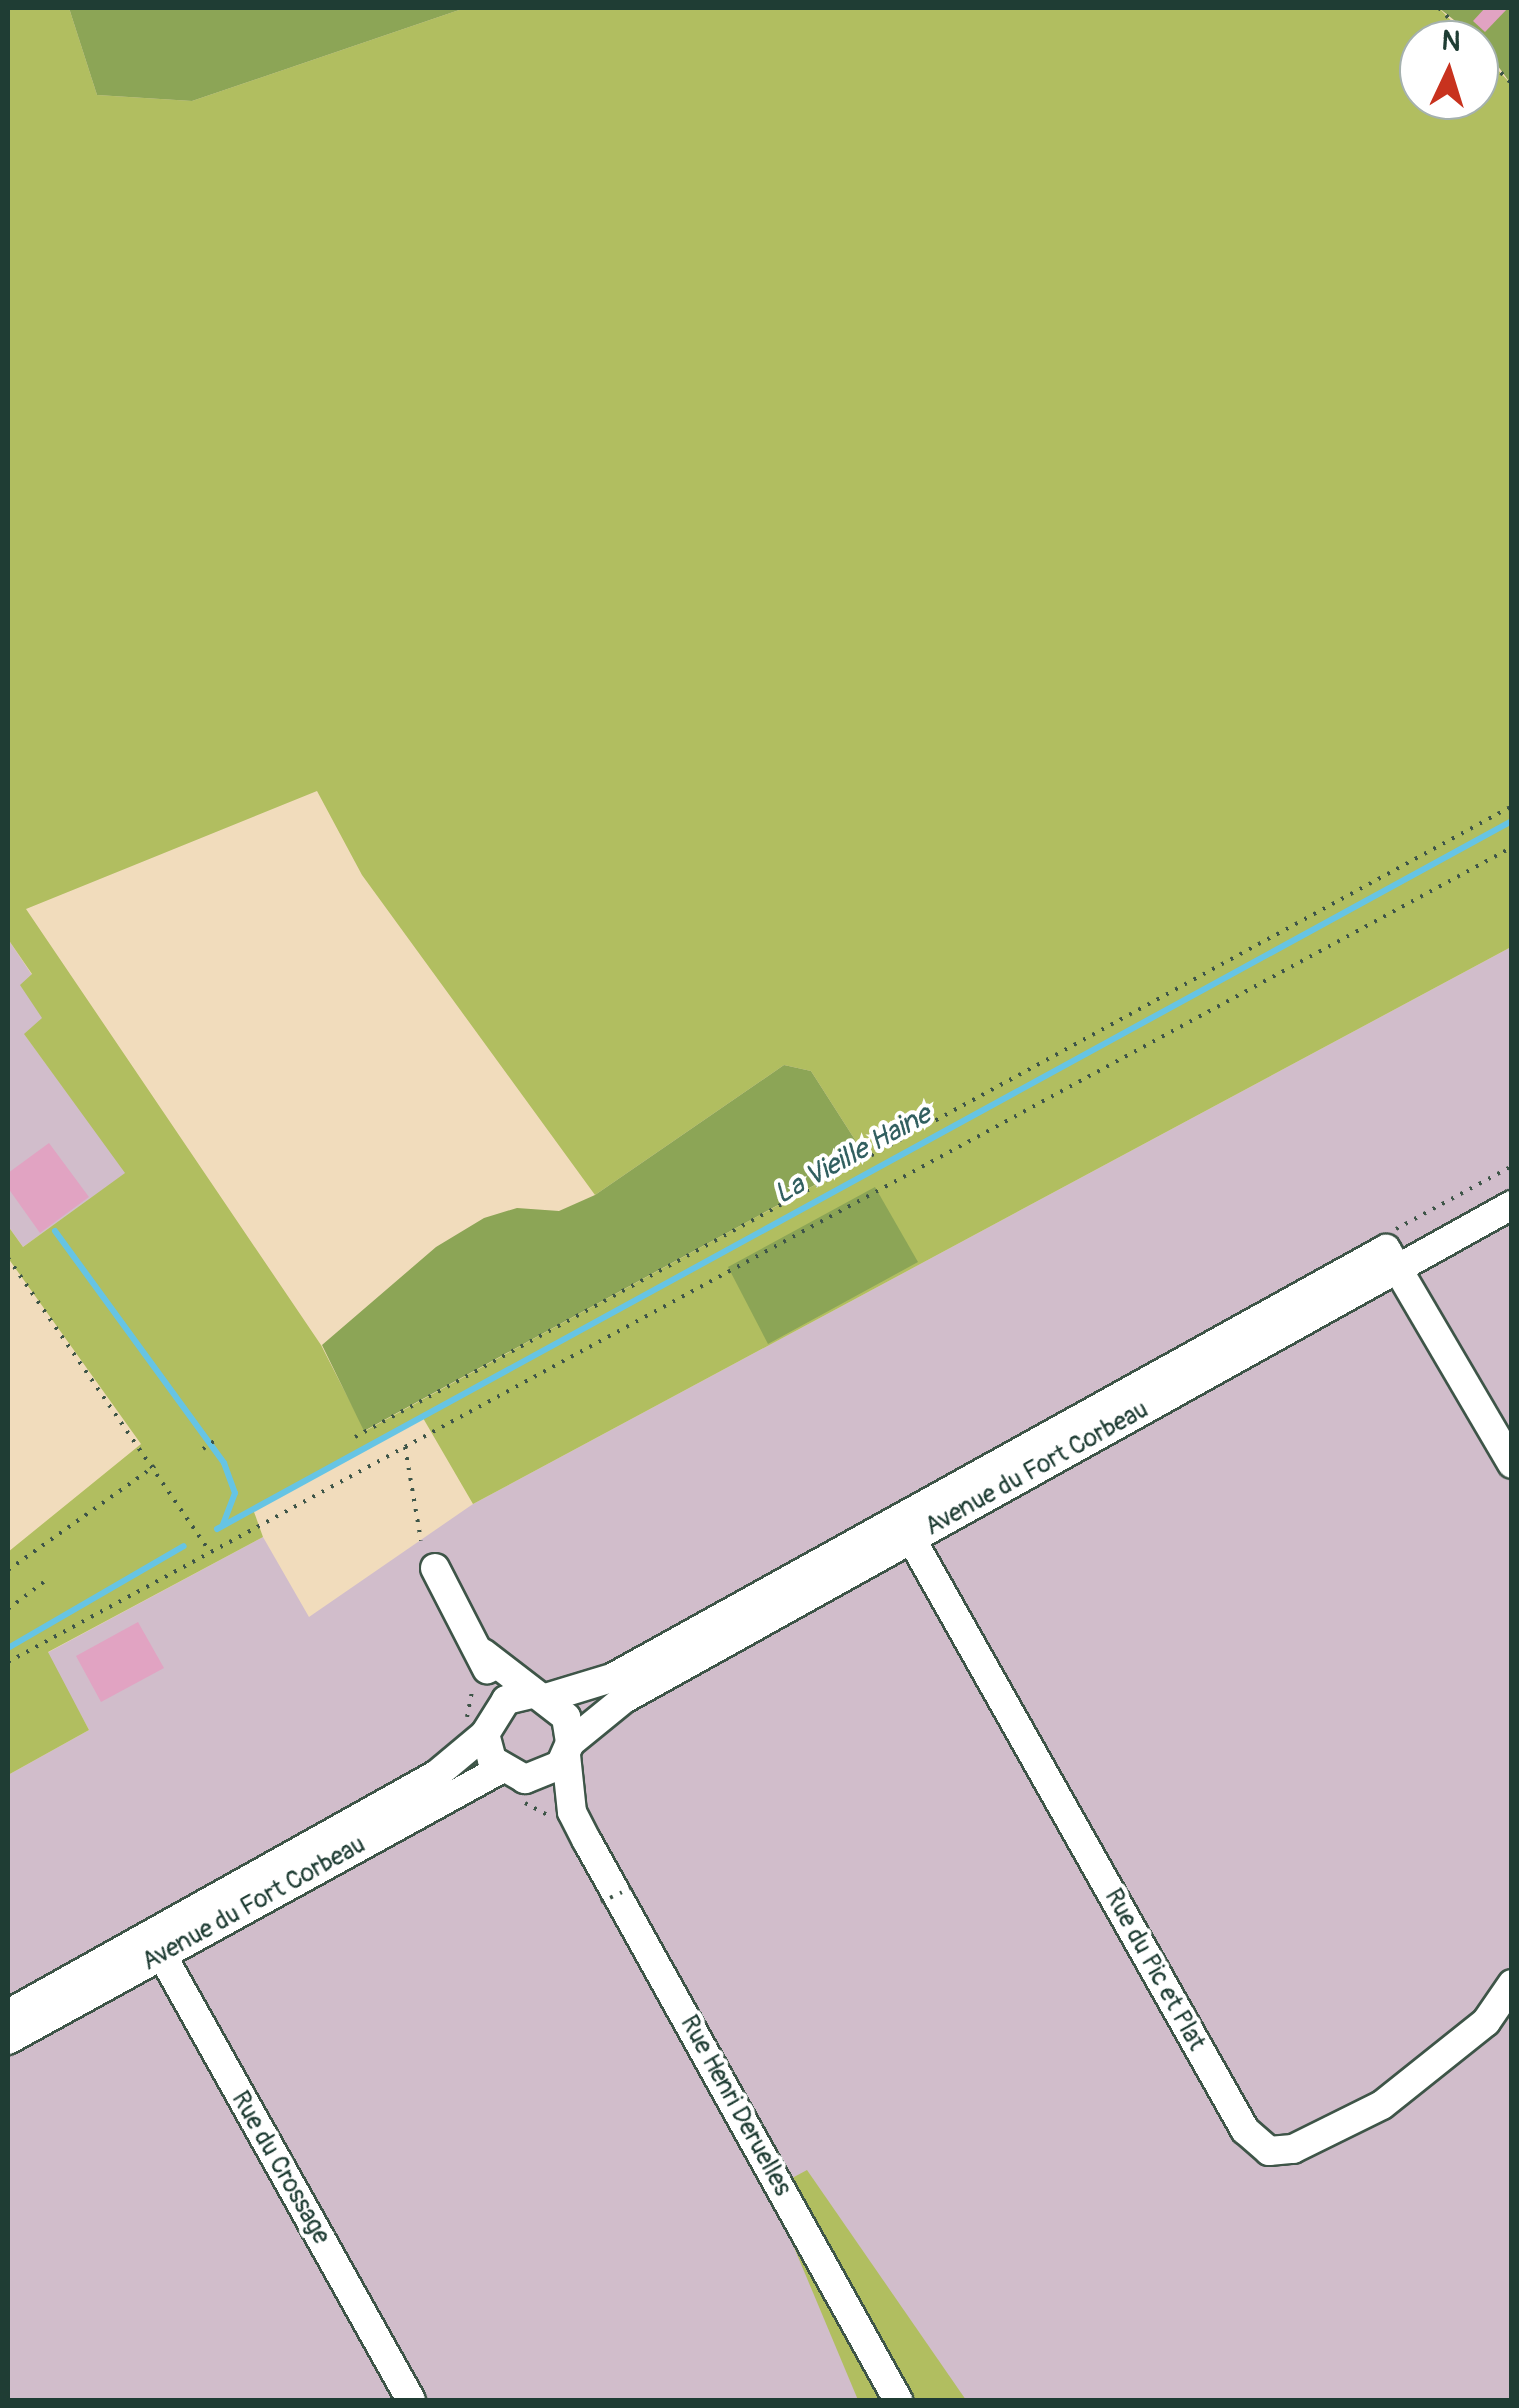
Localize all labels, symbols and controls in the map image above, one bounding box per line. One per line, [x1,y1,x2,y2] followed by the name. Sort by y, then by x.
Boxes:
[1399,20,1499,120] north arrow
[1440,23,1462,60] text: N
[769,1098,937,1212] water label: La Vieille Haine
[920,1395,1154,1543] street label: Avenue du Fort Corbeau
[137,1830,371,1978] street label: Avenue du Fort Corbeau
[1097,1884,1211,2056] street label: Rue du Pic et Plat
[673,2011,797,2201] street label: Rue Henri Deruelles
[224,2086,336,2250] street label: Rue du Crossage

